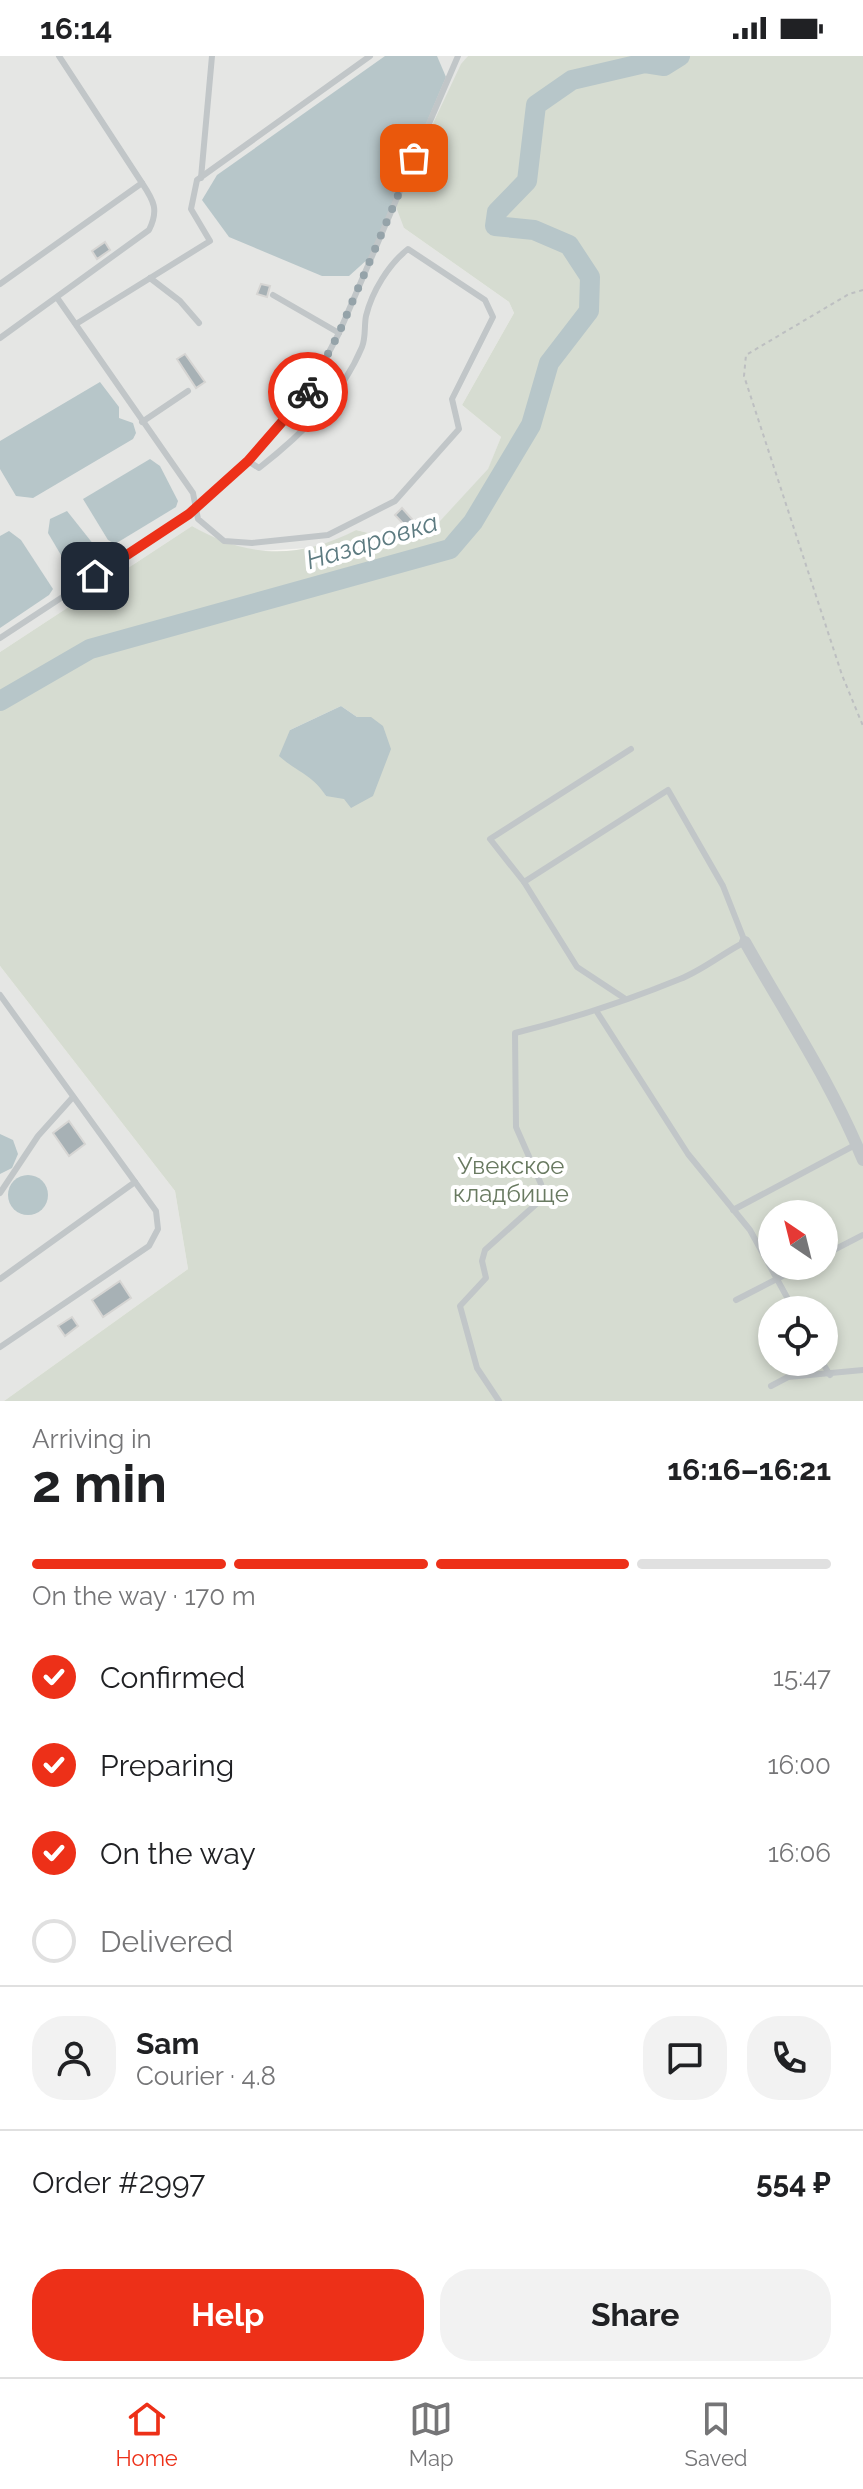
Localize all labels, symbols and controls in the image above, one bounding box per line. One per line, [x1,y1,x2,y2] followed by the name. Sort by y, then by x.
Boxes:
[40,11,112,46] text: 16:14
[380,124,448,192] pin
[392,136,436,180] icon: bag
[268,352,348,432] courier
[286,370,330,414] icon: bike
[303,507,441,575] water label: Назаровка
[61,542,129,610] pin
[73,554,117,598] icon: home
[453,1151,569,1208] park label: Увекское кладбище
[758,1200,838,1280] north arrow
[758,1200,838,1376] map controls
[758,1296,838,1376] button: locate
[32,1424,152,1454] text: Arriving in
[667,1452,831,1487] text: 16:16–16:21
[32,1453,167,1514] text: 2 min
[32,1581,256,1611] text: On the way · 170 m
[32,1655,76,1699] icon: check
[100,1660,245,1695] text: Confirmed
[773,1662,831,1692] text: 15:47
[32,1743,76,1787] icon: check
[100,1748,234,1783] text: Preparing
[767,1750,831,1780] text: 16:00
[32,1831,76,1875] icon: check
[100,1836,256,1871] text: On the way
[768,1838,831,1868] text: 16:06
[100,1924,233,1959] text: Delivered
[32,2016,116,2100] button: person
[643,2016,727,2100] button: chat
[747,2016,831,2100] button: phone
[136,2026,199,2061] text: Sam
[136,2061,276,2091] text: Courier · 4.8
[32,2165,205,2200] text: Order #2997
[756,2165,831,2200] text: 554 ₽
[32,2269,424,2361] button: Help
[440,2269,831,2361] button: Share
[116,2397,178,2471] tab: Home
[409,2397,454,2471] tab: Map
[685,2397,747,2471] tab: Saved

